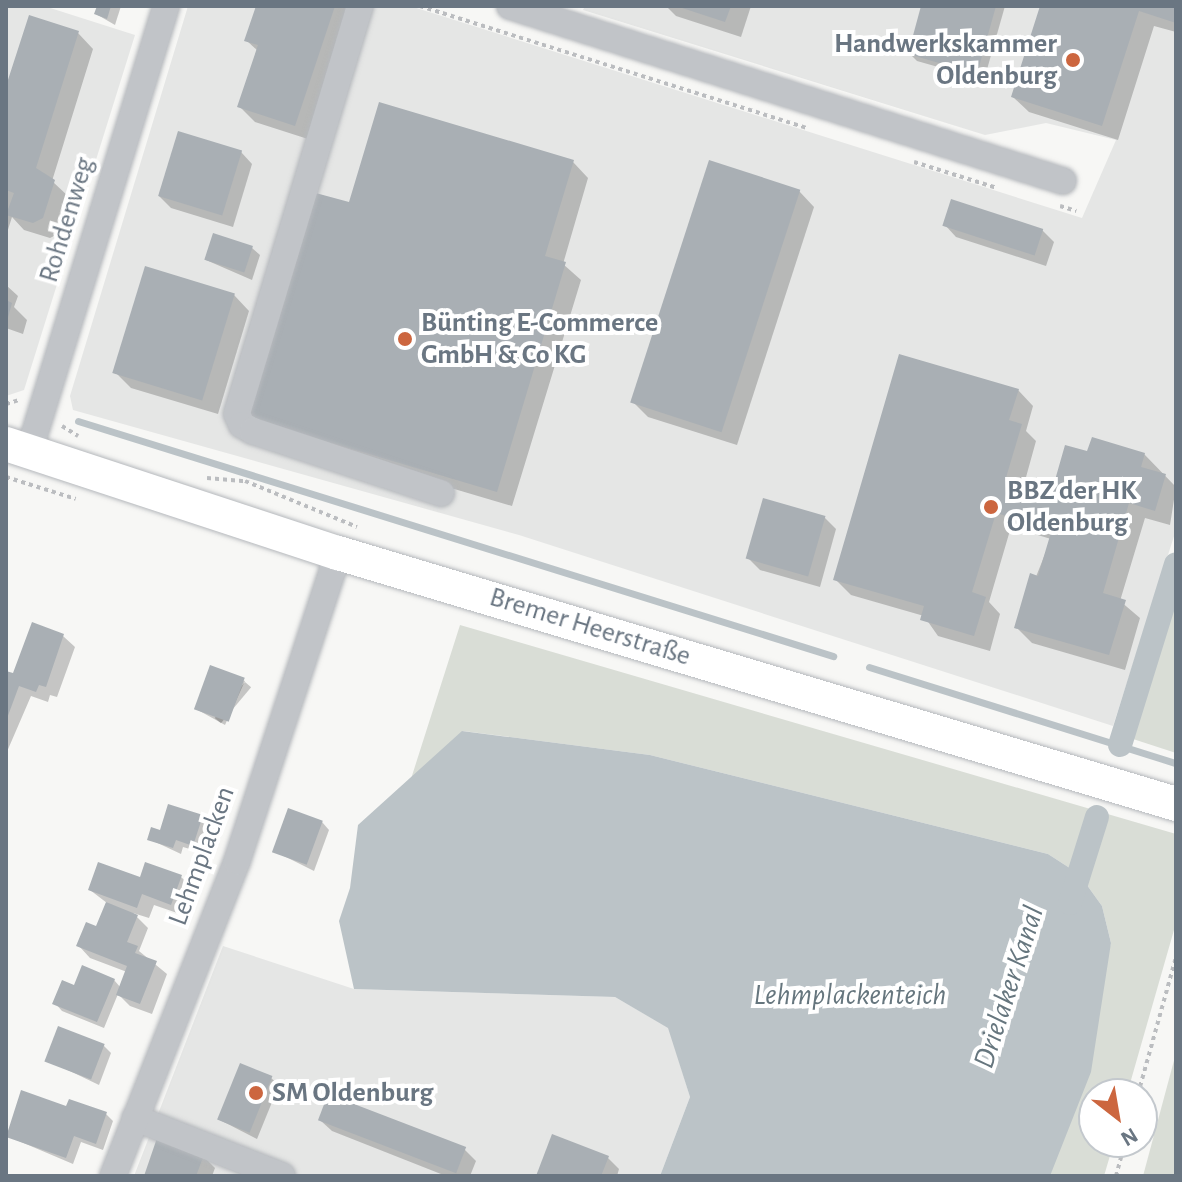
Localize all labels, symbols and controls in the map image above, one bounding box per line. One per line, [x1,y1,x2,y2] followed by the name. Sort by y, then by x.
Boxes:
[834,27,1057,93] place label: Handwerkskammer Oldenburg
[1064,51,1082,69] marker: Handwerkskammer Oldenburg
[32,153,102,287] street label: Rohdenweg
[421,306,658,372] place label: Bünting E-Commerce GmbH & Co KG
[396,330,414,348] marker: Bünting E-Commerce GmbH & Co KG
[1007,474,1137,540] place label: BBZ der HK Oldenburg
[982,498,1000,516] marker: BBZ der HK Oldenburg
[485,580,695,674] street label: Bremer Heerstraße
[161,782,243,930] street label: Lehmplacken
[966,901,1052,1073] water label: Drielaker Kanal
[754,977,946,1013] water label: Lehmplackenteich
[272,1076,433,1110] place label: SM Oldenburg
[1078,1078,1158,1158] north arrow
[247,1084,265,1102] marker: SM Oldenburg
[1117,1123,1142,1150] text: N

